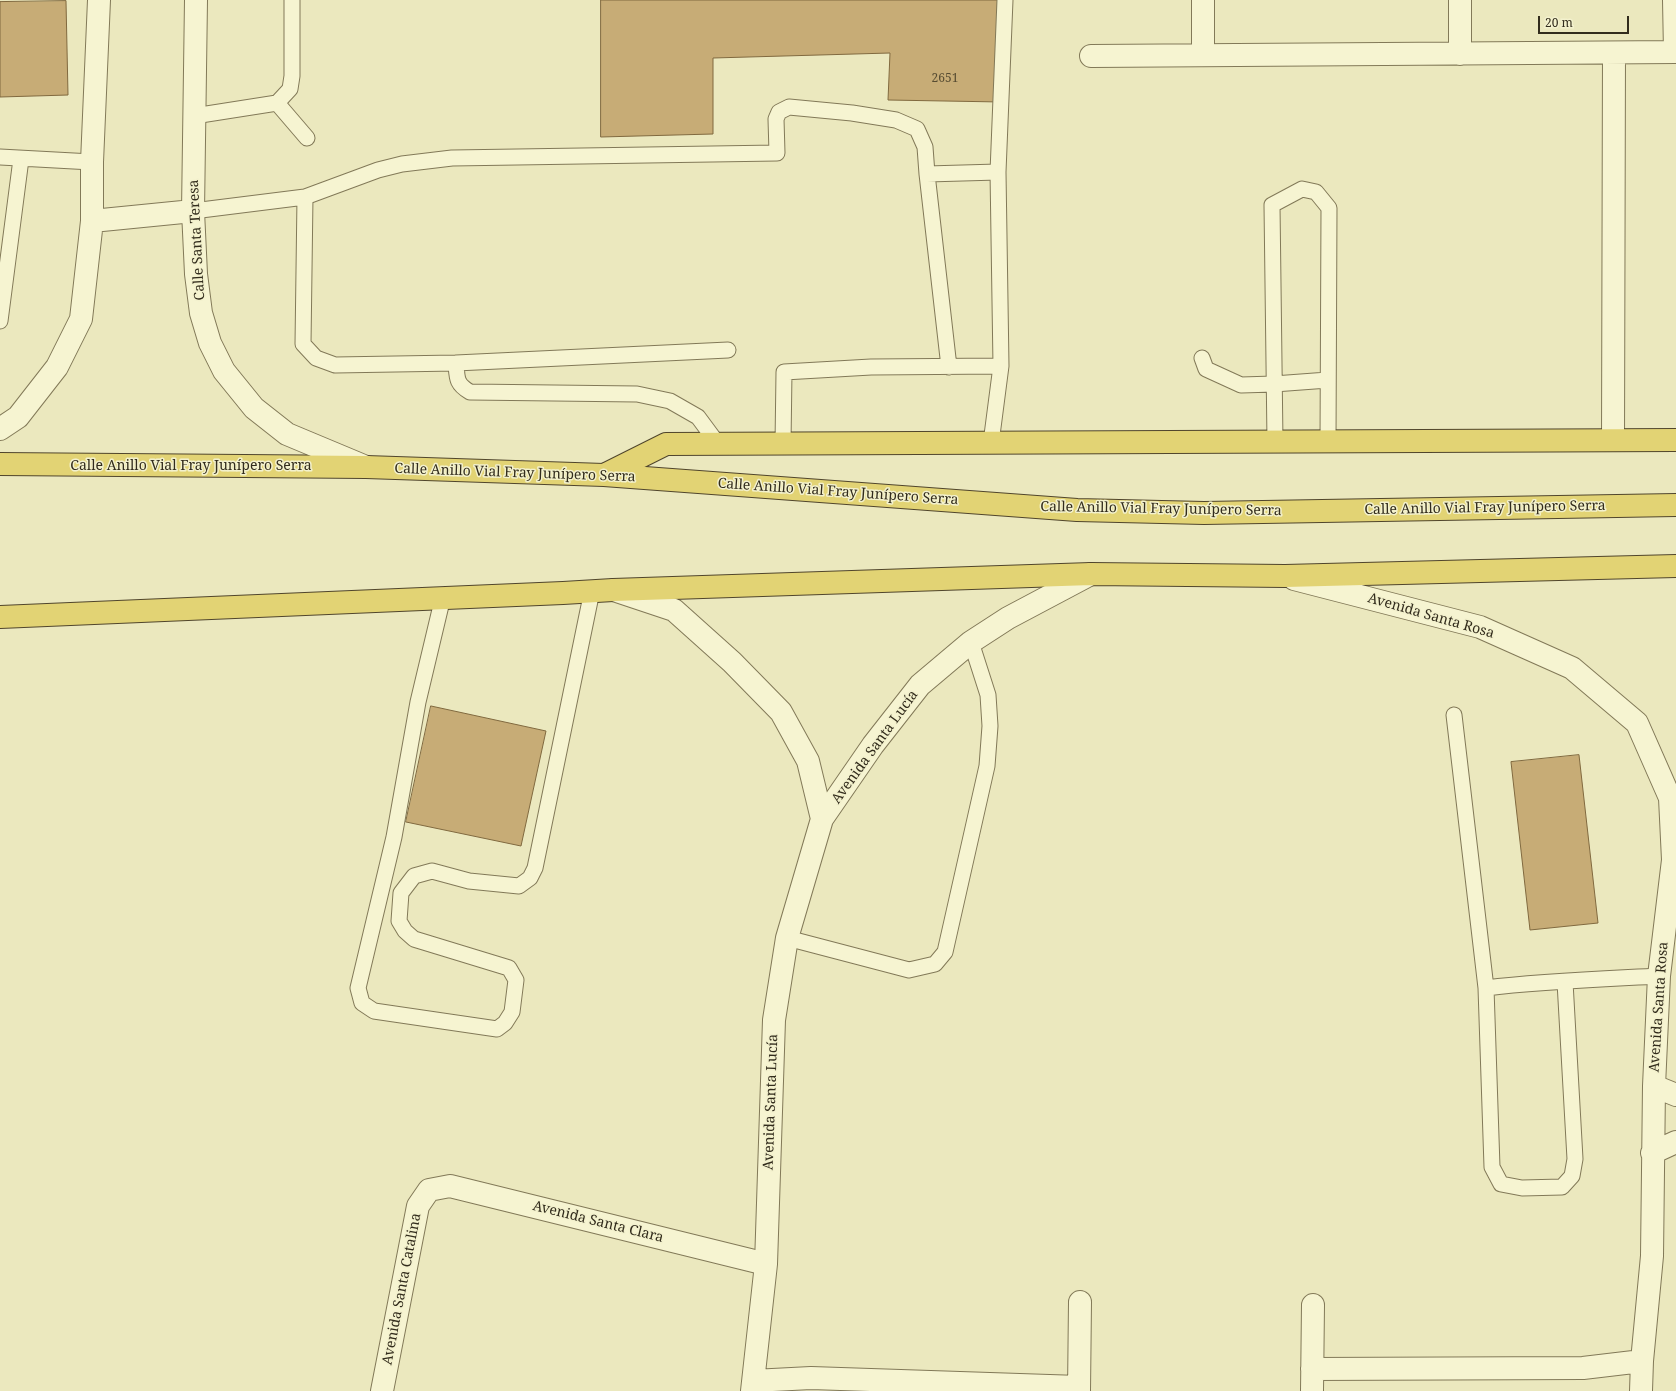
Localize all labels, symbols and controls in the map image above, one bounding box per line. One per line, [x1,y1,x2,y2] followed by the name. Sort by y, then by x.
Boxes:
[1540,8,1631,34] scale bar
[1545,14,1573,31] text: 20 m
[932,72,958,86] house number: 2651
[185,179,209,301] street label: Calle Santa Teresa
[70,458,312,474] street label: Calle Anillo Vial Fray Junípero Serra
[394,460,636,486] street label: Calle Anillo Vial Fray Junípero Serra
[717,475,959,509] street label: Calle Anillo Vial Fray Junípero Serra
[1364,497,1606,519] street label: Calle Anillo Vial Fray Junípero Serra
[1040,498,1282,520] street label: Calle Anillo Vial Fray Junípero Serra
[1366,590,1496,642] street label: Avenida Santa Rosa
[828,687,922,807] street label: Avenida Santa Lucía
[1646,941,1672,1073] street label: Avenida Santa Rosa
[760,1034,782,1170] street label: Avenida Santa Lucía
[531,1198,665,1246] street label: Avenida Santa Clara
[379,1212,425,1366] street label: Avenida Santa Catalina

